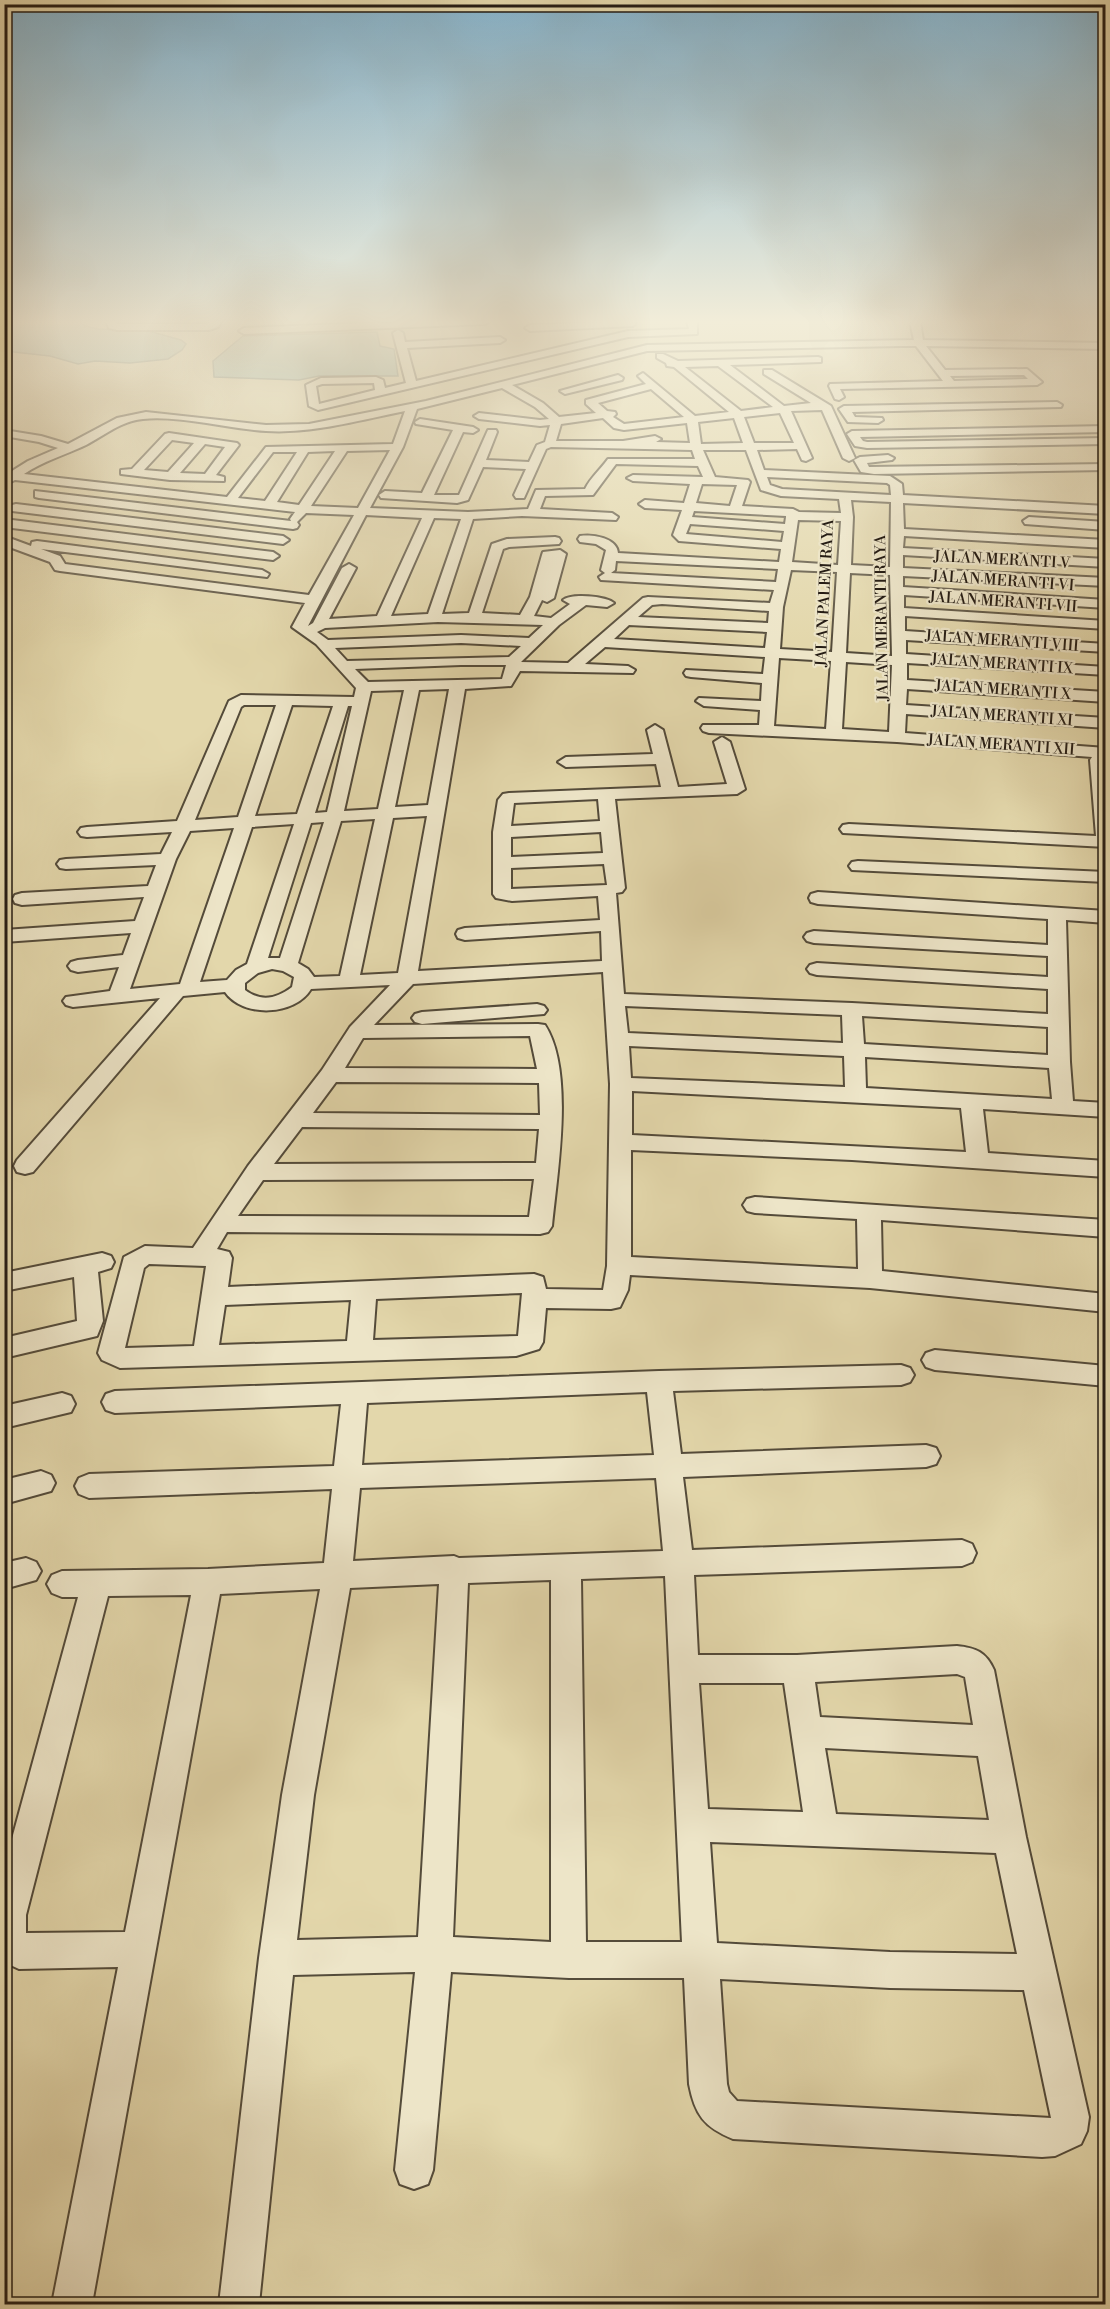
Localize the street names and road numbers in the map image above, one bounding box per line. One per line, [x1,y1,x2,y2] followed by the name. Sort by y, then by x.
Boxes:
[812,518,838,668] street label: JALAN PALEM RAYA
[871,534,893,702] street label: JALAN MERANTI RAYA
[932,547,1071,573] street label: JALAN MERANTI V
[930,566,1075,595] street label: JALAN MERANTI VI
[927,587,1078,617] street label: JALAN MERANTI VII
[924,626,1080,656] street label: JALAN MERANTI VIII
[930,650,1074,678] street label: JALAN MERANTI IX
[933,676,1073,704] street label: JALAN MERANTI X
[930,702,1074,730] street label: JALAN MERANTI XI
[926,730,1076,760] street label: JALAN MERANTI XII

